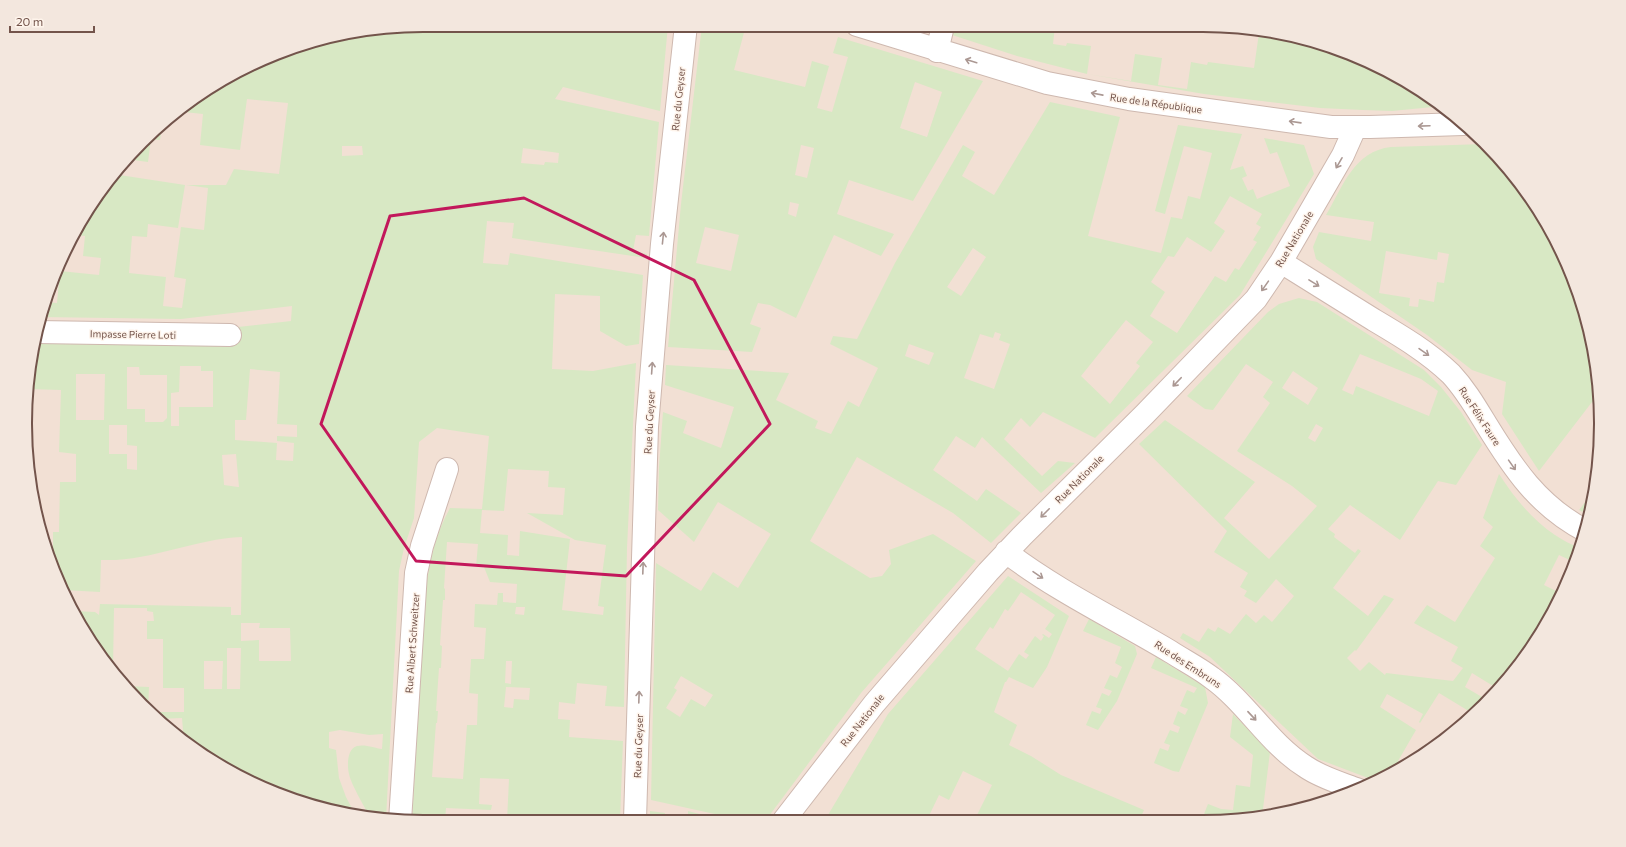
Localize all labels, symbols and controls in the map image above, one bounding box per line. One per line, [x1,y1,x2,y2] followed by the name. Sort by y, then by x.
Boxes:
[10,8,94,34] scale bar
[16,14,43,28] text: 20 m
[965,57,978,64] one-way arrow
[669,66,687,132] street label: Rue du Geyser
[1090,89,1103,97] one-way arrow
[1109,91,1203,115] street label: Rue de la République
[1289,118,1302,126] one-way arrow
[1418,122,1431,129] one-way arrow
[1335,157,1343,169] one-way arrow
[1272,209,1316,269] street label: Rue Nationale
[659,232,667,245] one-way arrow
[1308,279,1320,287] one-way arrow
[1261,281,1269,292] one-way arrow
[90,327,176,341] street label: Impasse Pierre Loti
[1418,348,1429,356] one-way arrow
[648,362,655,375] one-way arrow
[1172,377,1182,387] one-way arrow
[1456,384,1504,448] street label: Rue Félix Faure
[641,390,657,454] street label: Rue du Geyser
[1052,452,1106,506] street label: Rue Nationale
[1508,459,1516,470] one-way arrow
[1040,508,1050,518] one-way arrow
[639,562,647,575] one-way arrow
[1032,571,1043,579] one-way arrow
[403,592,421,694] street label: Rue Albert Schweitzer
[1152,638,1224,690] street label: Rue des Embruns
[635,691,643,704] one-way arrow
[838,691,886,749] street label: Rue Nationale
[1247,711,1257,721] one-way arrow
[631,714,645,778] street label: Rue du Geyser

